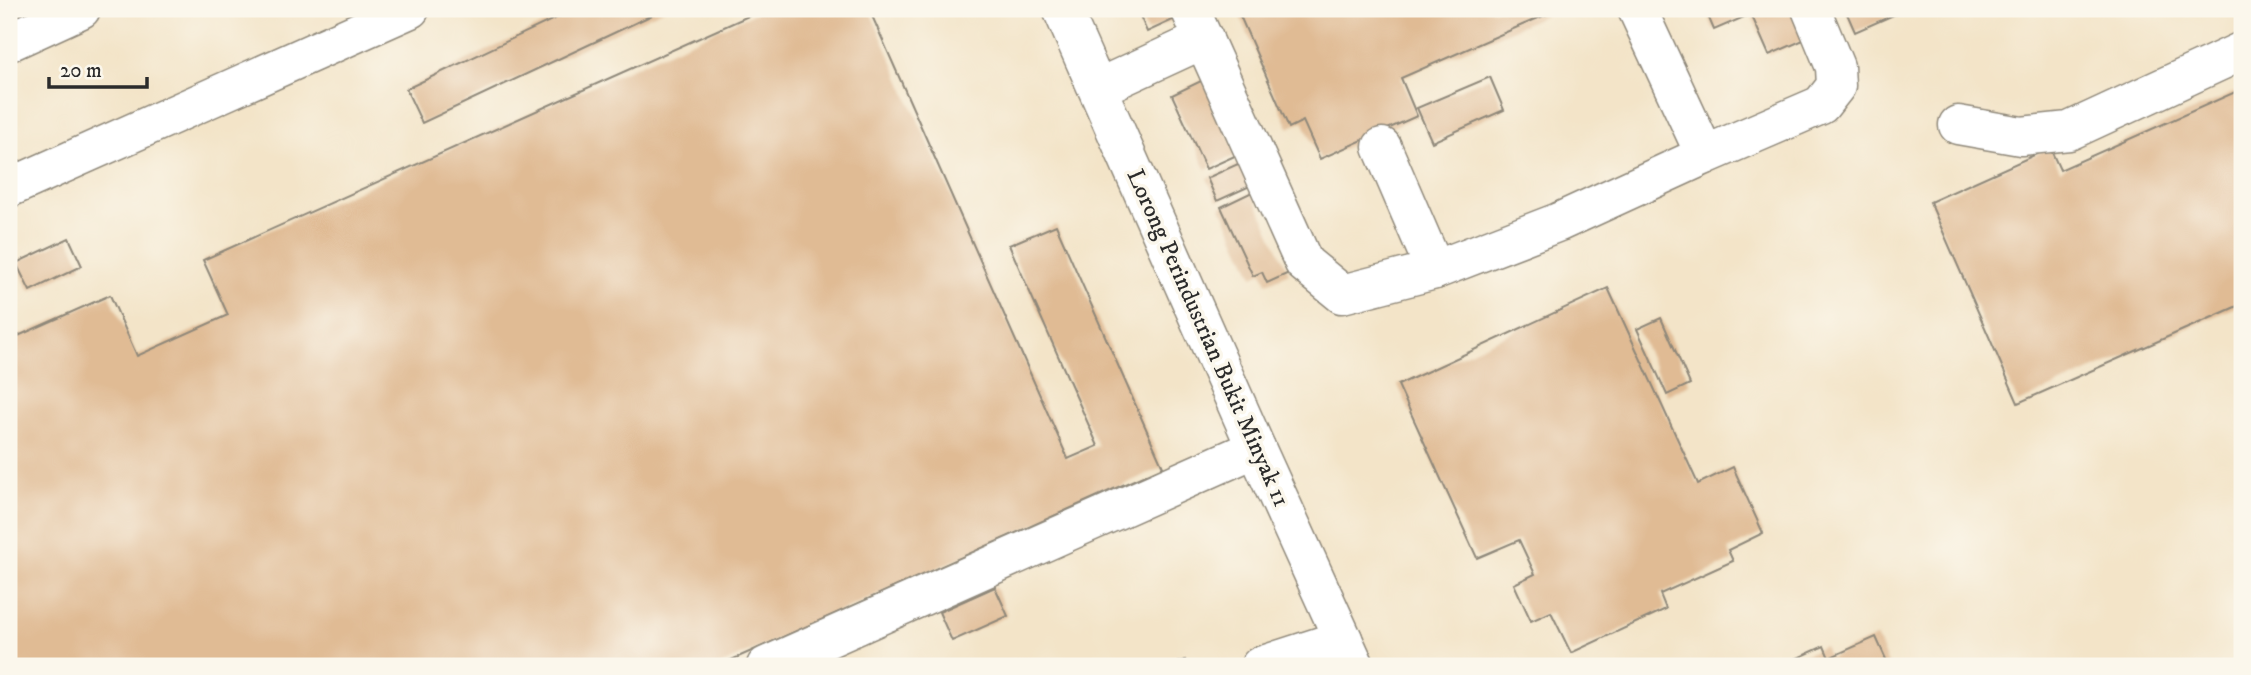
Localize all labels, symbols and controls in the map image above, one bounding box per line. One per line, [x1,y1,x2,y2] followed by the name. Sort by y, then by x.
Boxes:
[49,46,147,90] scale bar
[60,58,102,84] text: 20 m
[1120,164,1296,512] street label: Lorong Perindustrian Bukit Minyak 11

